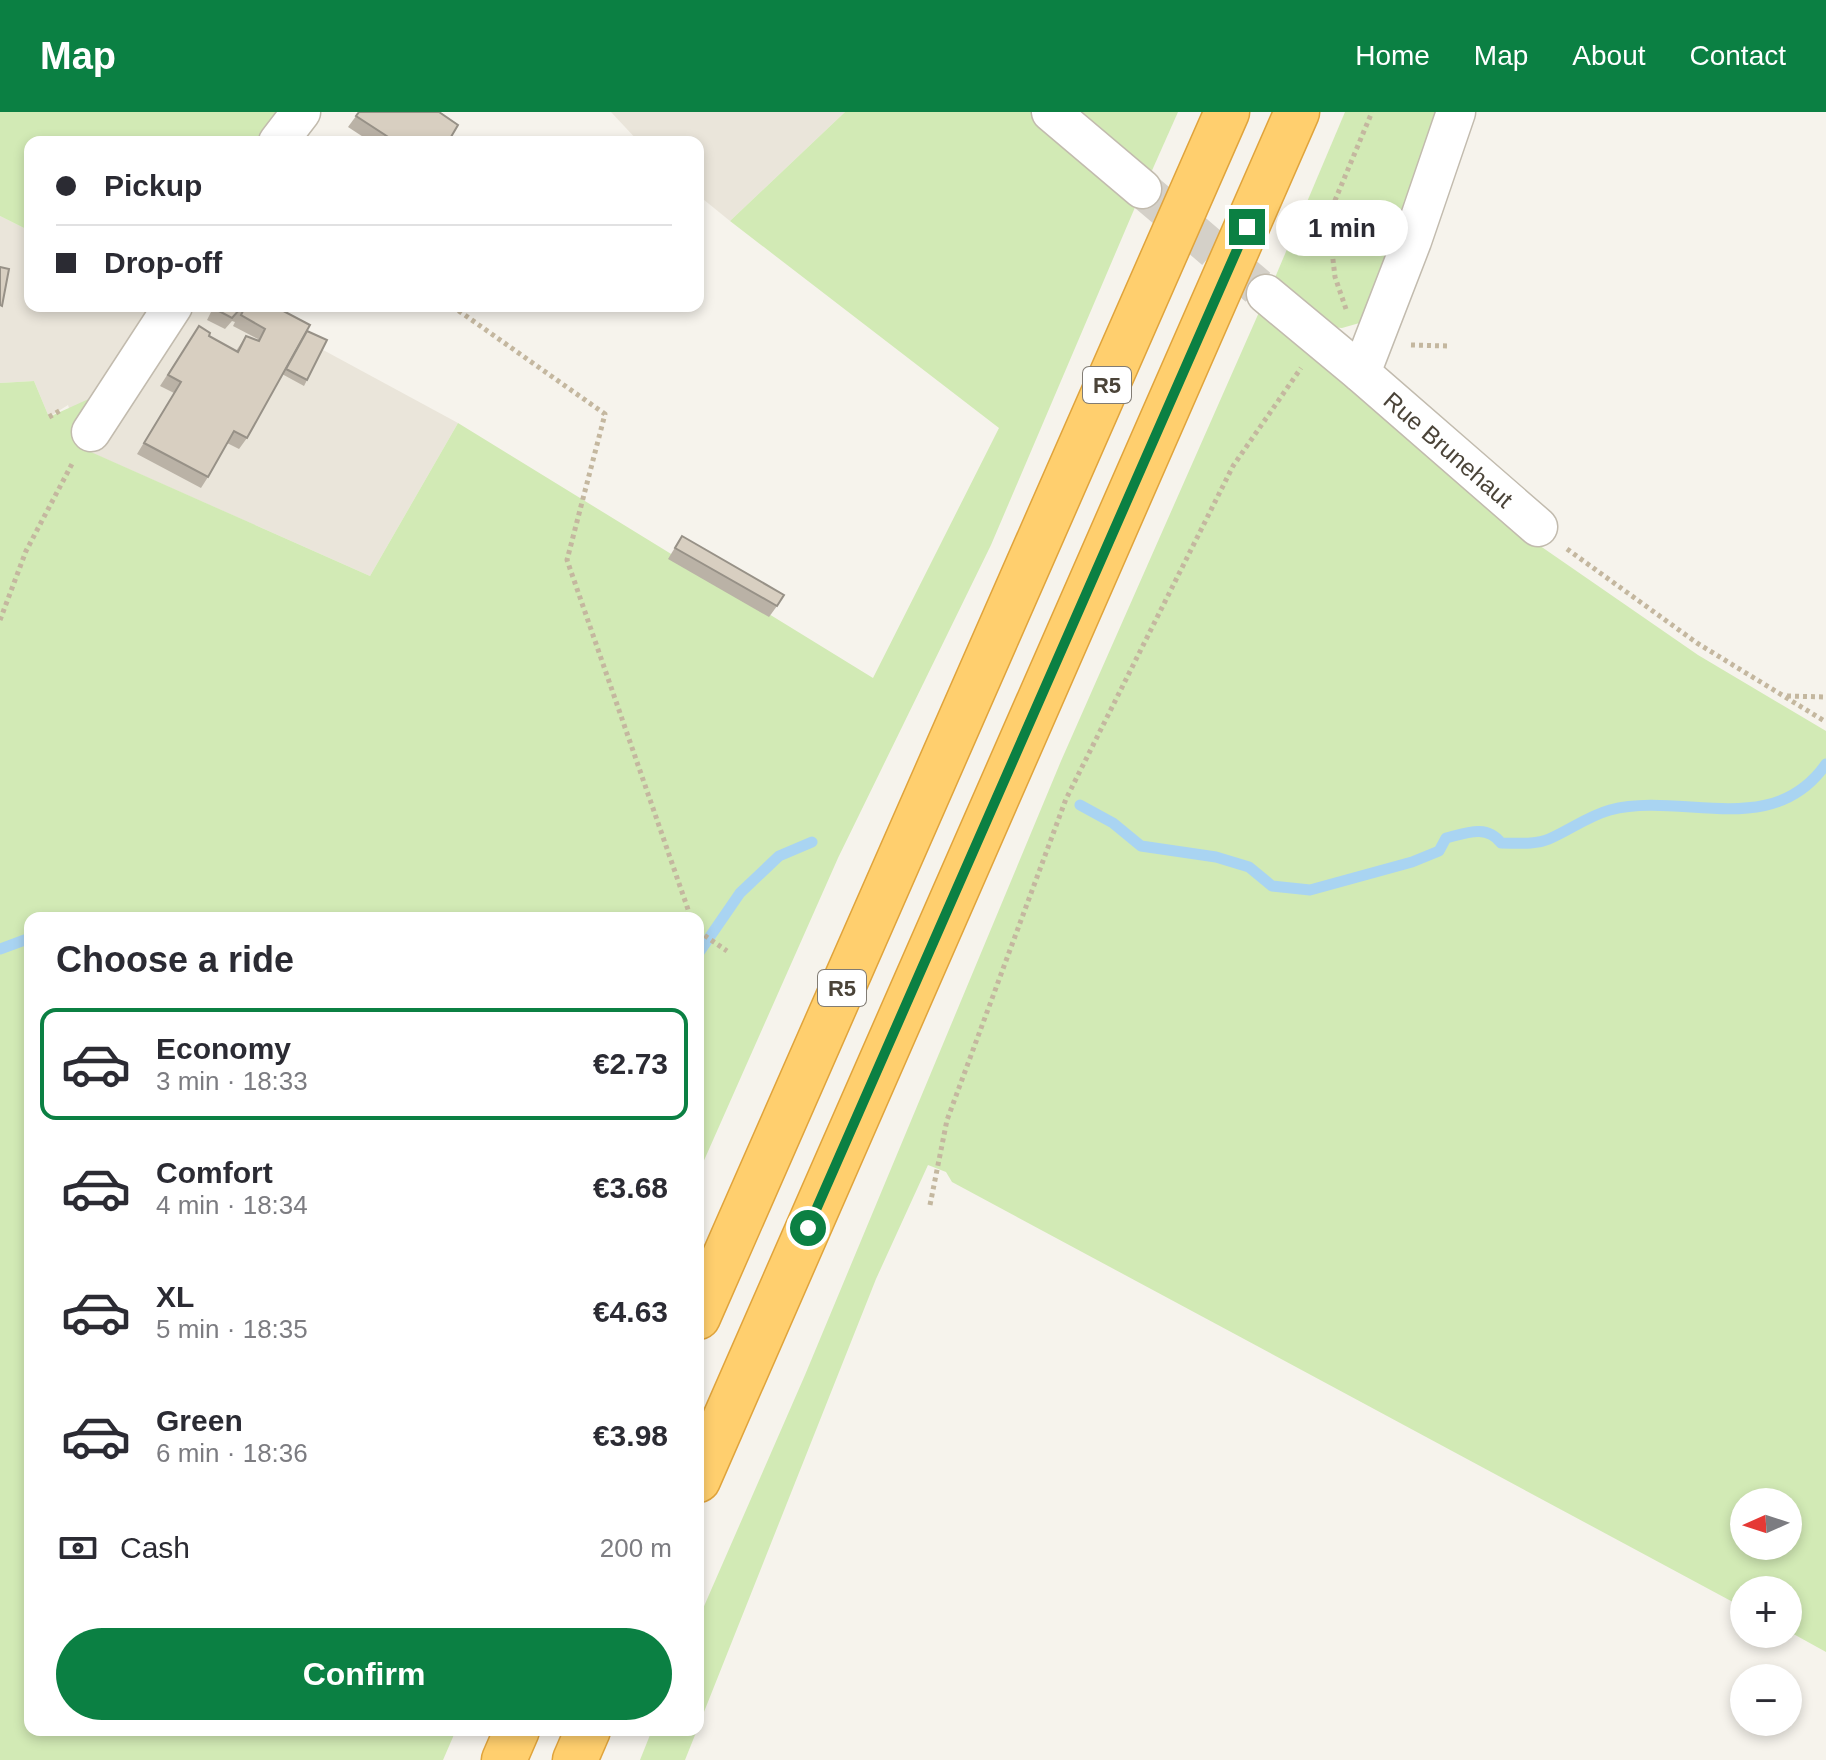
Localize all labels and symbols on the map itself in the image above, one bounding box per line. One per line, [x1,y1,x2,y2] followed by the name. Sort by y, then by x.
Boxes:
[1275,199,1407,255] callout: 1 min
[1229,209,1265,245] route end
[1083,367,1131,403] road number: R5
[1379,386,1519,513] street label: Rue Brunehaut
[818,970,866,1006] road number: R5
[790,1210,826,1246] route start
[1730,1488,1802,1560] north arrow

